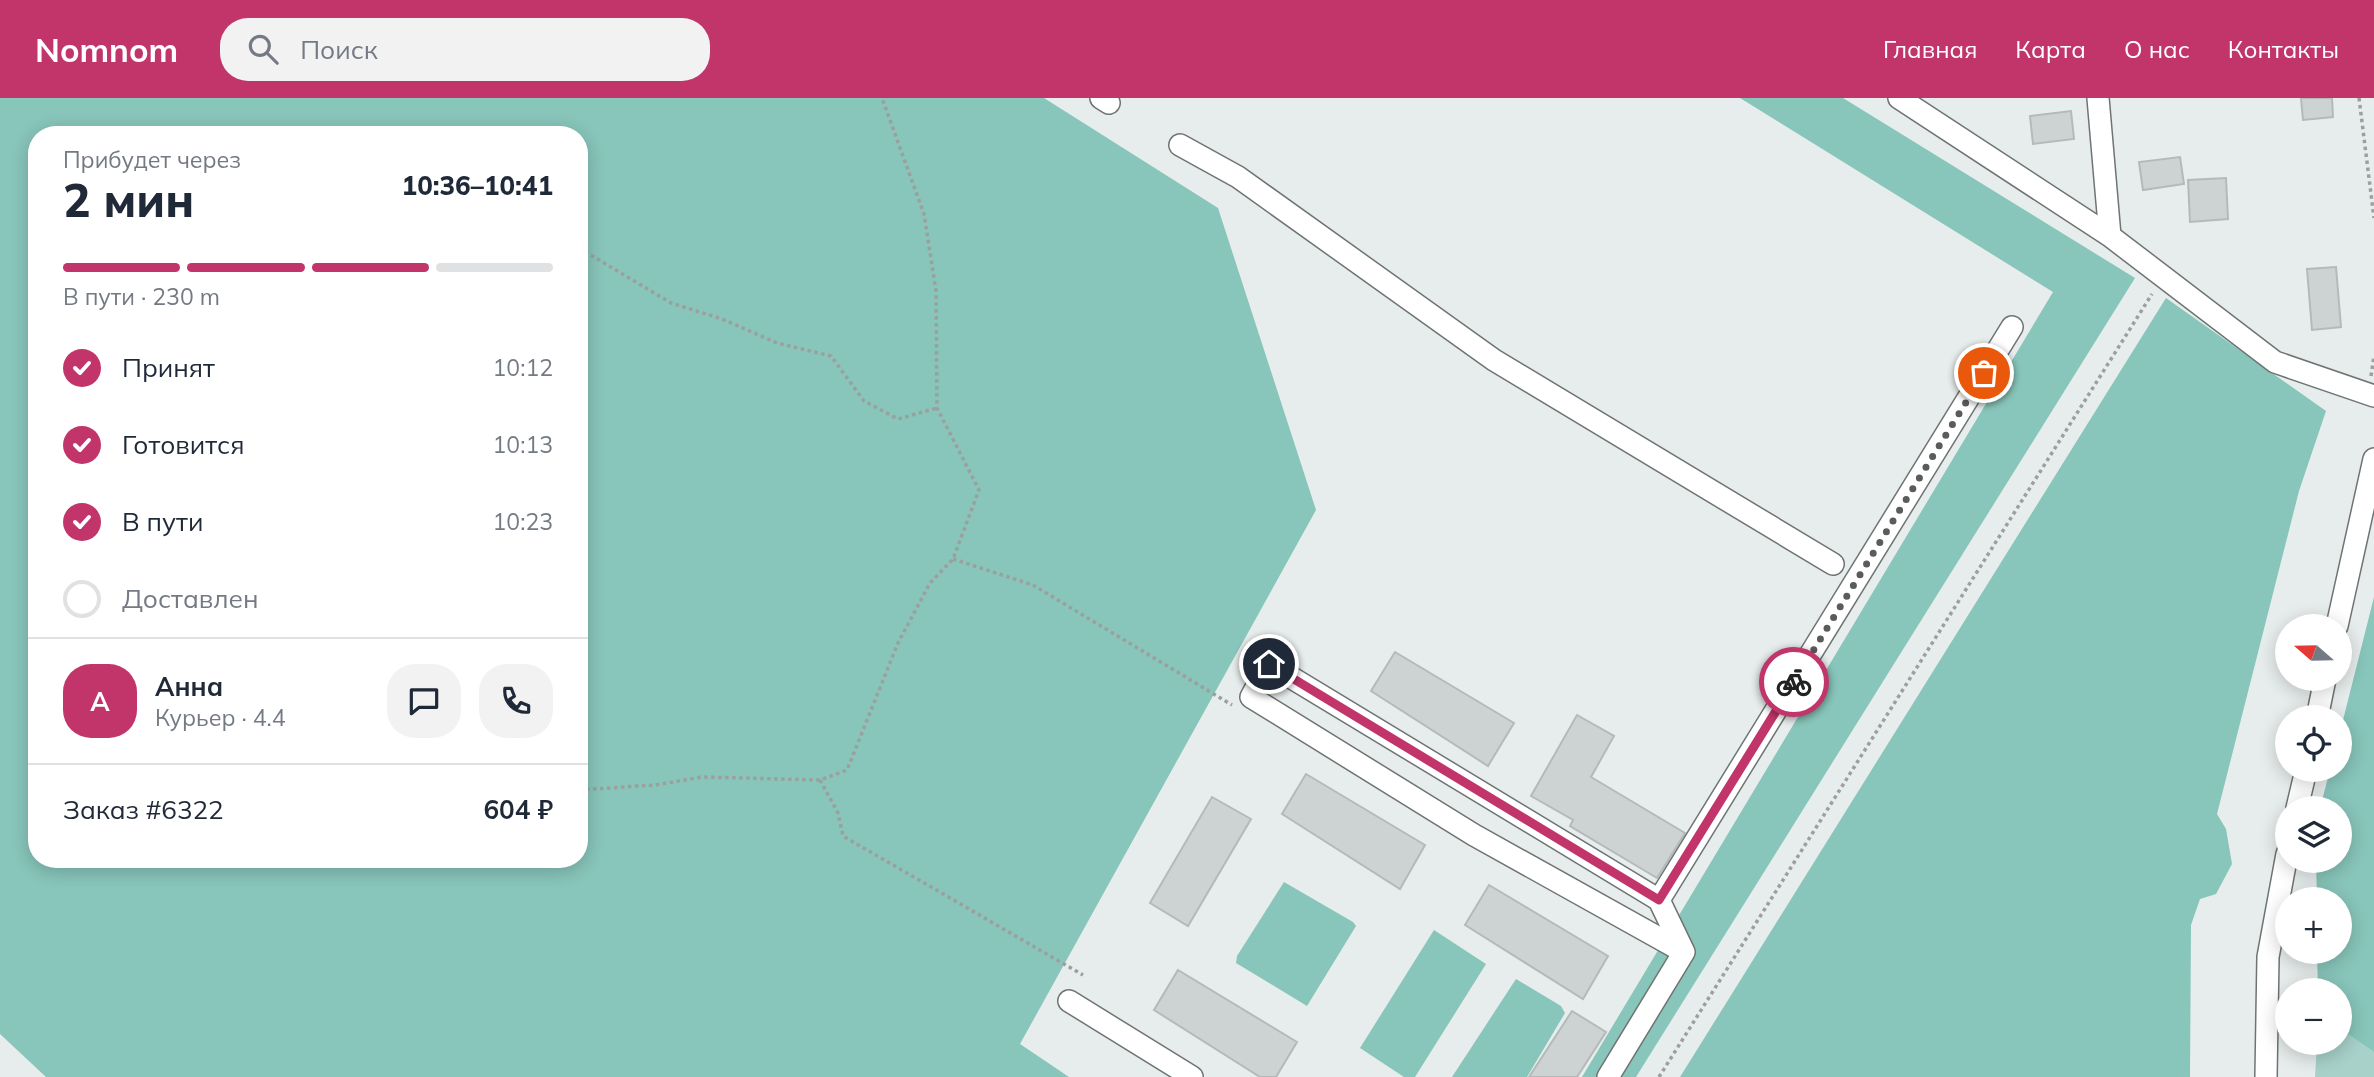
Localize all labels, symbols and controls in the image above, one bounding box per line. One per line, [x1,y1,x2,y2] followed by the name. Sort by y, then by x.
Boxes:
[220,18,710,81] search box
[35,29,178,70] text: Nomnom
[244,30,282,68] icon: search
[300,33,378,66] text: Поиск
[1883,34,1977,64] text: Главная
[2015,34,2086,64] text: Карта
[2124,34,2190,64] text: О нас
[2228,34,2339,64] text: Контакты
[63,145,241,174] text: Прибудет через
[402,169,553,202] text: 10:36–10:41
[63,171,194,229] text: 2 мин
[63,282,220,311] text: В пути · 230 m
[1954,343,2014,403] pin
[63,349,101,387] icon: check
[122,351,215,384] text: Принят
[493,353,553,382] text: 10:12
[1965,354,2003,392] icon: bag
[63,426,101,464] icon: check
[122,428,245,461] text: Готовится
[493,430,553,459] text: 10:13
[63,503,101,541] icon: check
[122,505,203,538] text: В пути
[493,507,553,536] text: 10:23
[122,582,259,615] text: Доставлен
[2275,614,2352,691] north arrow
[2275,614,2352,1055] map controls
[1239,634,1299,694] pin
[1250,645,1288,683] icon: home
[1759,647,1829,717] courier
[1775,663,1813,701] icon: bike
[387,664,461,738] button: chat
[479,664,553,738] button: phone
[155,670,223,703] text: Анна
[90,685,110,718] text: А
[155,703,286,732] text: Курьер · 4.4
[2275,705,2352,782] button: locate
[63,793,224,826] text: Заказ #6322
[483,793,553,826] text: 604 ₽
[2275,796,2352,873] button: layers
[2275,887,2352,964] button: +
[2275,978,2352,1055] button: −

